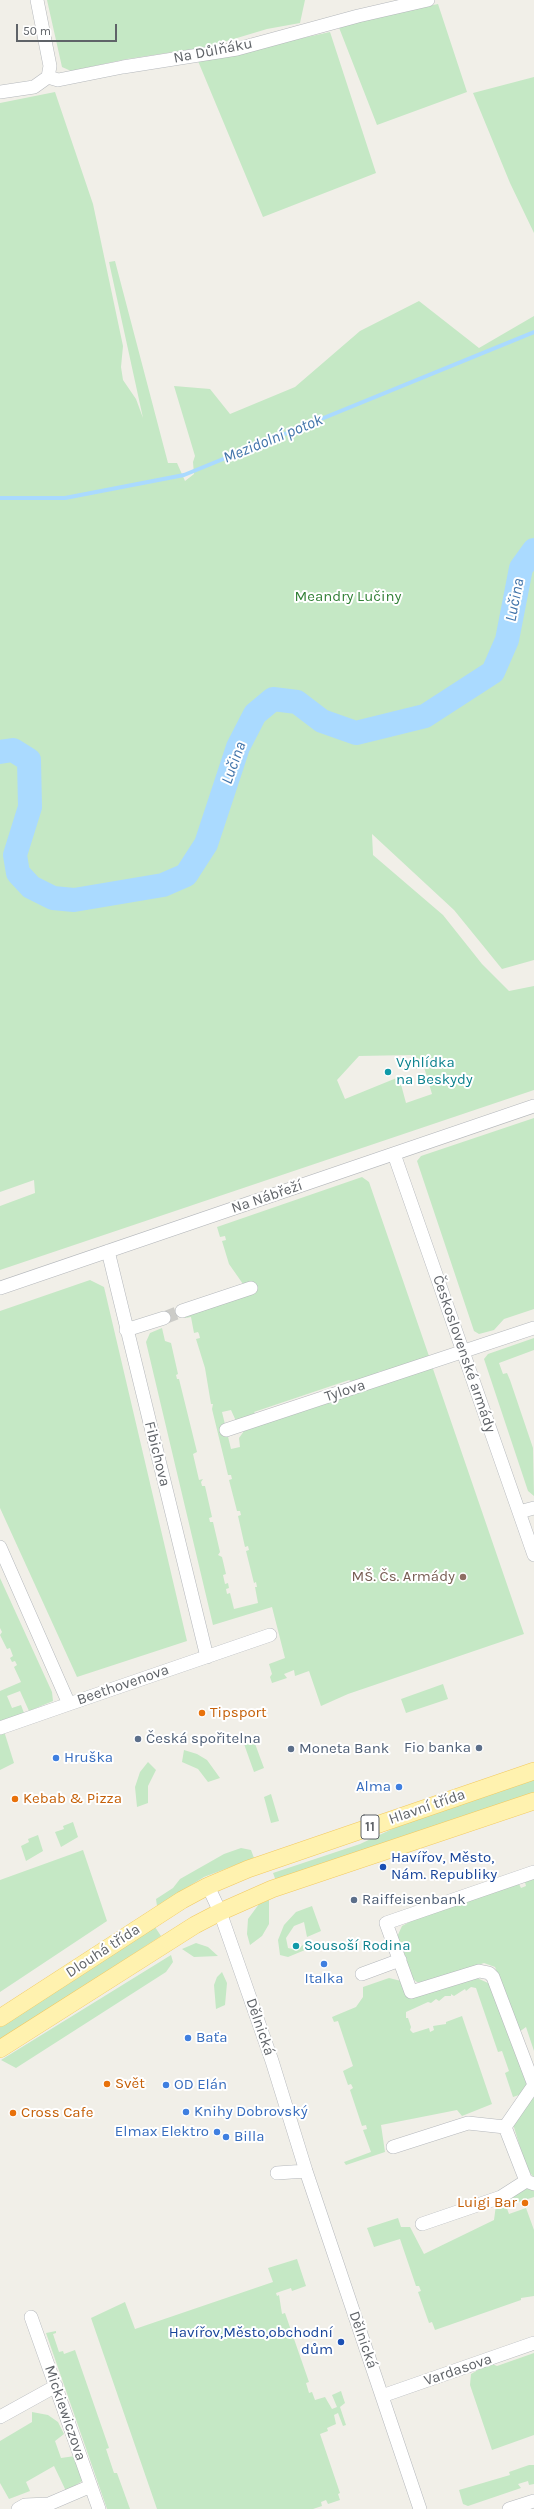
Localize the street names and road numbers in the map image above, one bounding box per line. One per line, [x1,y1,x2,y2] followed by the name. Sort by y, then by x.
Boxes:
[172,35,254,67] street label: Na Důlňáku
[229,1176,305,1218] street label: Na Nábřeží
[429,1273,499,1435] street label: Československé armády
[322,1376,368,1406] street label: Tylova
[140,1420,174,1488] street label: Fibichova
[75,1661,171,1709] street label: Beethovenova
[386,1786,468,1828] street label: Hlavní třída
[361,1815,379,1839] road number: 11
[62,1920,144,1982] street label: Dlouhá třída
[242,1996,278,2058] street label: Dělnická
[345,2309,381,2371] street label: Dělnická
[422,2350,494,2390] street label: Vardasova
[40,2363,90,2463] street label: Mickiewiczova

